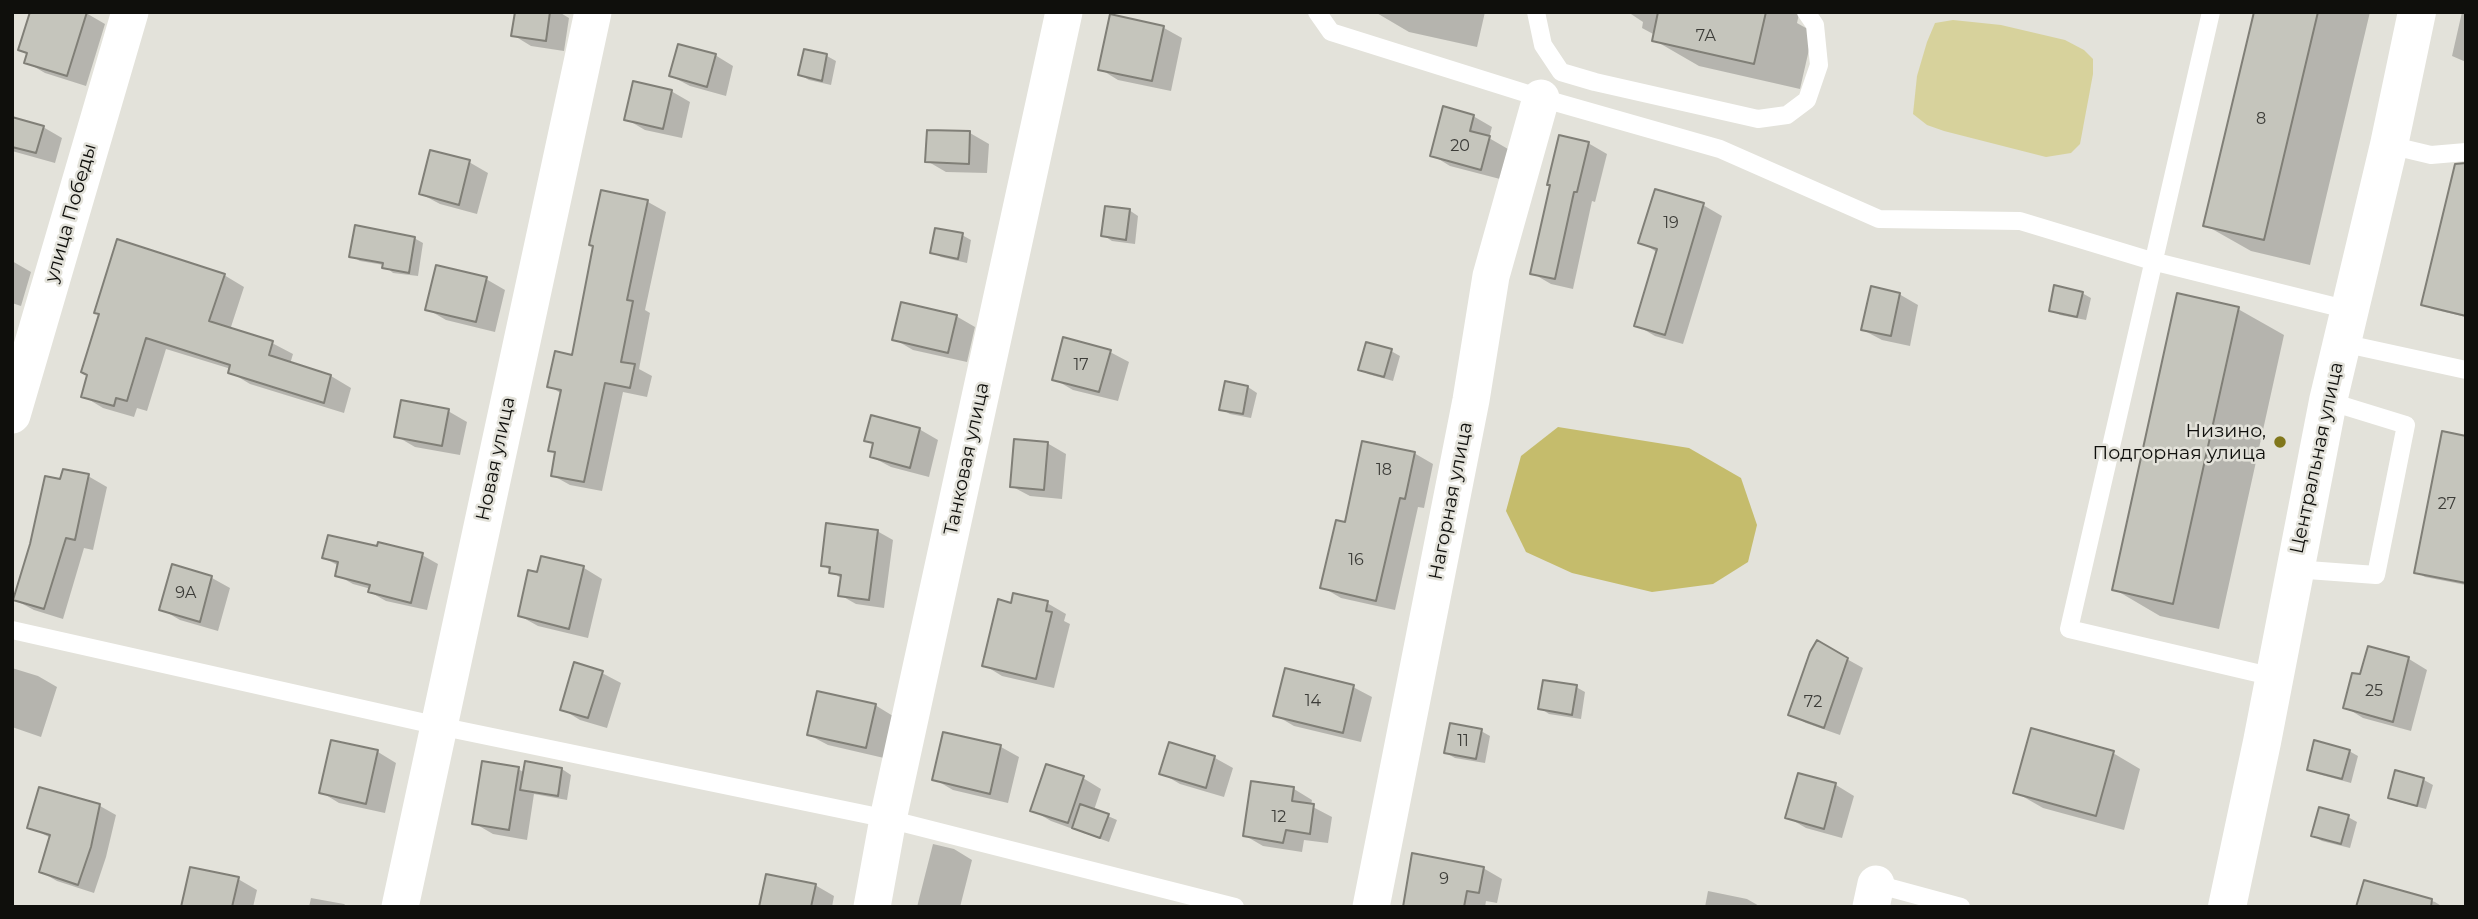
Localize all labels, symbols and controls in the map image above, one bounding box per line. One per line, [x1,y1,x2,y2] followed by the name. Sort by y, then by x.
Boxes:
[1696,26,1716,46] house number: 7А
[2256,109,2266,129] house number: 8
[1450,136,1470,156] house number: 20
[40,141,102,285] street label: улица Победы
[1663,213,1679,233] house number: 19
[1073,355,1089,375] house number: 17
[2286,360,2348,556] street label: Центральная улица
[940,380,994,538] street label: Танковая улица
[472,395,520,523] street label: Новая улица
[1425,420,1477,582] street label: Нагорная улица
[2093,420,2266,464] place label: Низино, Подгорная улица
[2272,434,2288,450] marker: Низино, Подгорная улица
[1376,460,1392,480] house number: 18
[2438,494,2456,514] house number: 27
[1348,550,1364,570] house number: 16
[175,583,197,603] house number: 9А
[2365,681,2383,701] house number: 25
[1305,691,1321,711] house number: 14
[1804,692,1822,712] house number: 72
[1457,731,1469,751] house number: 11
[1272,807,1286,827] house number: 12
[1439,869,1449,889] house number: 9

